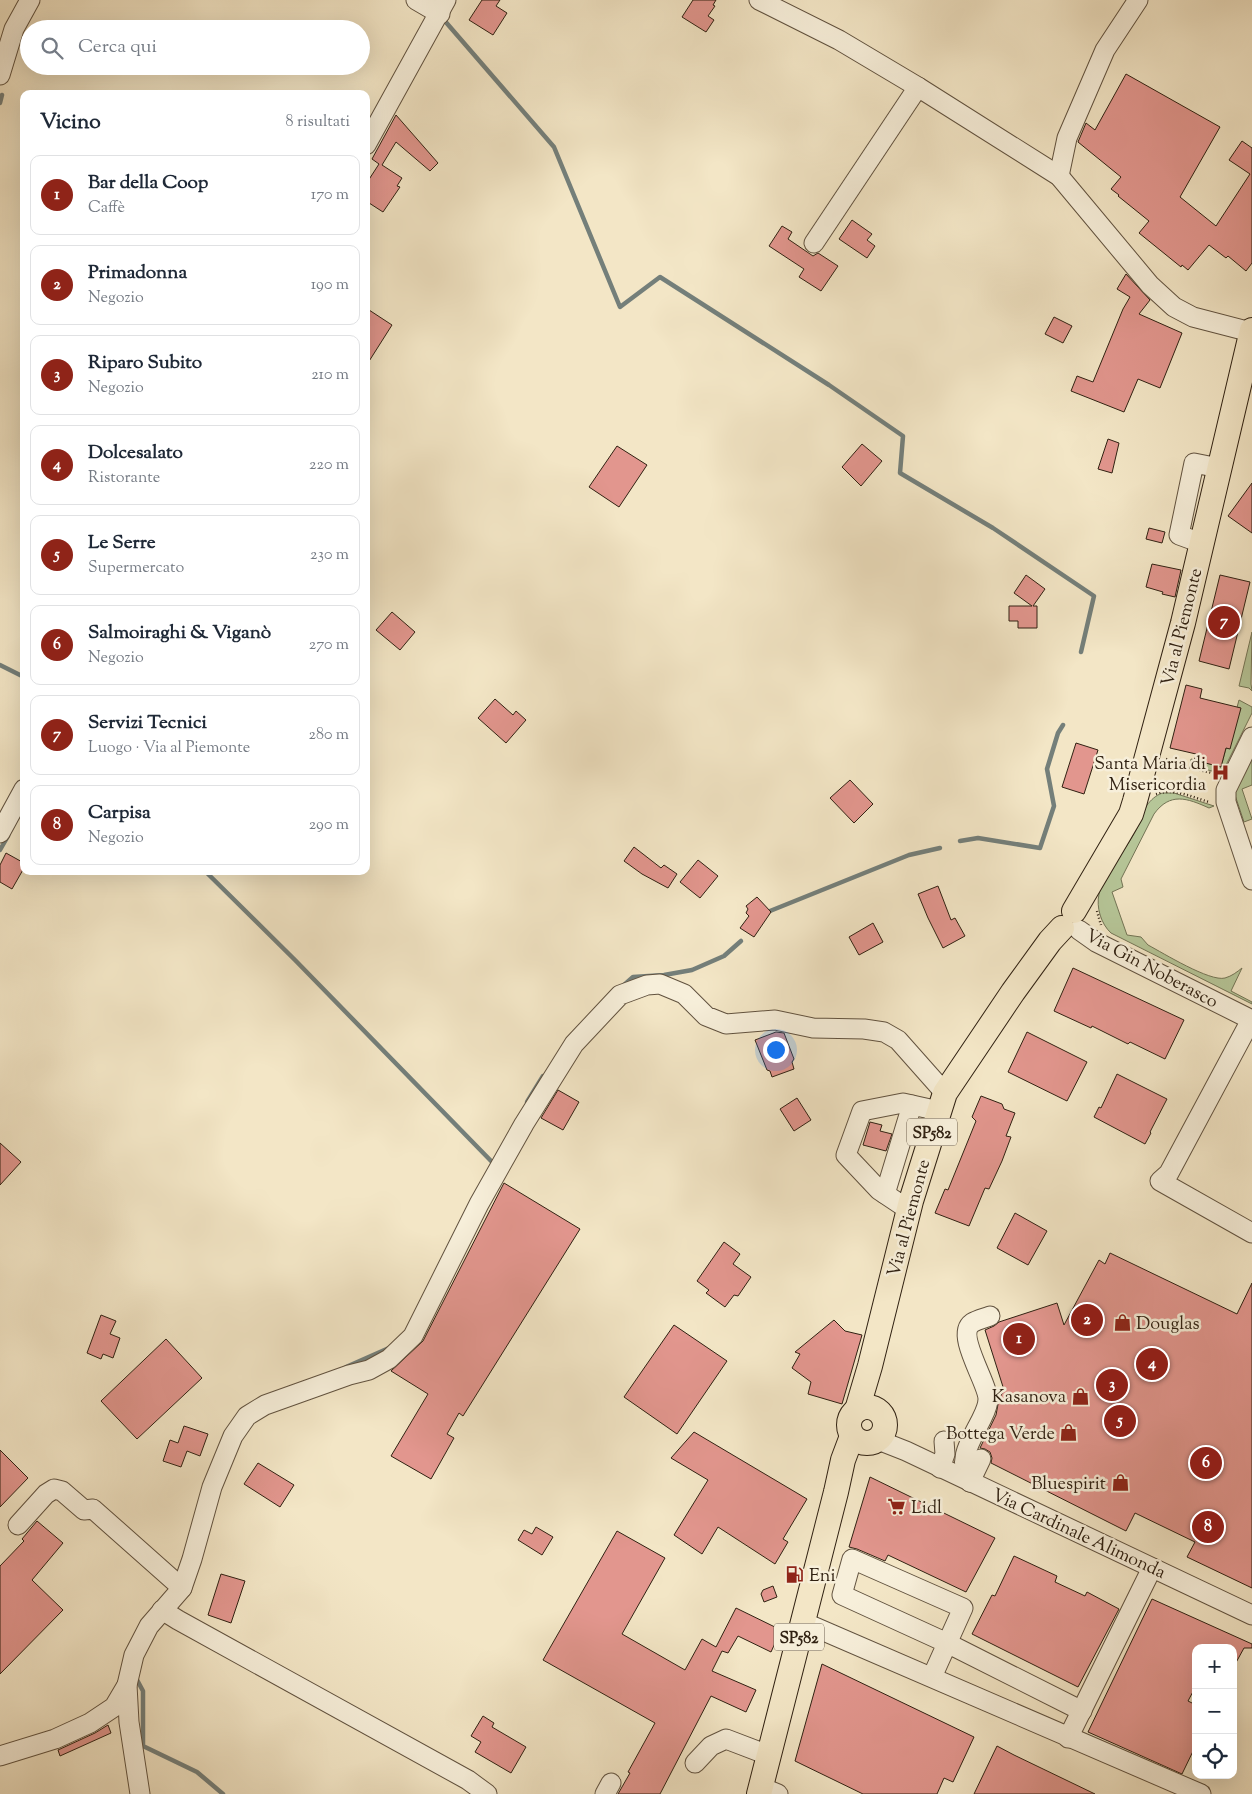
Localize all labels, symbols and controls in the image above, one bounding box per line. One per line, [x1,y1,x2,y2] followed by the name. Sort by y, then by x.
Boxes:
[20,20,370,75] search box
[38,34,66,62] icon: search
[78,34,157,61] text: Cerca qui
[40,108,101,138] text: Vicino
[286,111,350,134] text: 8 risultati
[88,170,208,197] text: Bar della Coop
[54,184,60,207] text: 1
[311,184,349,207] text: 170 m
[88,197,125,220] text: Caffè
[88,260,187,287] text: Primadonna
[53,274,61,297] text: 2
[311,274,349,297] text: 190 m
[88,287,144,310] text: Negozio
[88,350,202,377] text: Riparo Subito
[54,364,60,387] text: 3
[311,364,349,387] text: 210 m
[88,377,144,400] text: Negozio
[88,440,183,467] text: Dolcesalato
[53,454,61,477] text: 4
[309,454,349,477] text: 220 m
[88,467,160,490] text: Ristorante
[88,530,156,557] text: Le Serre
[54,544,60,567] text: 5
[310,544,349,567] text: 230 m
[88,557,184,580] text: Supermercato
[1156,566,1210,689] street label: Via al Piemonte
[1208,603,1240,641] pin: 7
[88,620,271,647] text: Salmoiraghi & Viganò
[53,634,61,657] text: 6
[309,634,349,657] text: 270 m
[88,647,144,670] text: Negozio
[88,710,207,737] text: Servizi Tecnici
[53,724,61,747] text: 7
[308,724,349,747] text: 280 m
[88,737,250,760] text: Luogo · Via al Piemonte
[1094,752,1206,799] place label: Santa Maria di Misericordia
[1210,763,1230,783] hospital icon: Santa Maria di Misericordia
[88,800,151,827] text: Carpisa
[53,814,61,837] text: 8
[309,814,349,837] text: 290 m
[88,827,144,850] text: Negozio
[1080,924,1222,1016] street label: Via Gin Noberasco
[763,1037,789,1063] your location
[907,1118,957,1146] road number: SP582
[882,1157,938,1280] street label: Via al Piemonte
[1071,1301,1103,1339] pin: 2
[1136,1312,1200,1338] place label: Douglas
[1112,1313,1132,1333] shop icon: Douglas
[1003,1320,1035,1358] pin: 1
[1136,1345,1168,1383] pin: 4
[1096,1366,1128,1404] pin: 3
[992,1385,1066,1411] place label: Kasanova
[1070,1386,1090,1406] shop icon: Kasanova
[1104,1402,1136,1440] pin: 5
[946,1422,1055,1448] place label: Bottega Verde
[1059,1423,1079,1443] shop icon: Bottega Verde
[1190,1444,1222,1482] pin: 6
[1031,1472,1106,1498] place label: Bluespirit
[1110,1473,1130,1493] shop icon: Bluespirit
[987,1483,1169,1587] street label: Via Cardinale Alimonda
[911,1496,942,1522] place label: Lidl
[887,1497,907,1517] supermarket icon: Lidl
[1192,1508,1224,1546] pin: 8
[809,1564,836,1590] place label: Eni
[785,1565,805,1585] fuel station icon: Eni
[774,1624,824,1650] road number: SP582
[1192,1644,1237,1779] map controls
[1192,1644,1237,1689] button: +
[1192,1689,1237,1734] button: −
[1192,1734,1237,1779] button: locate

